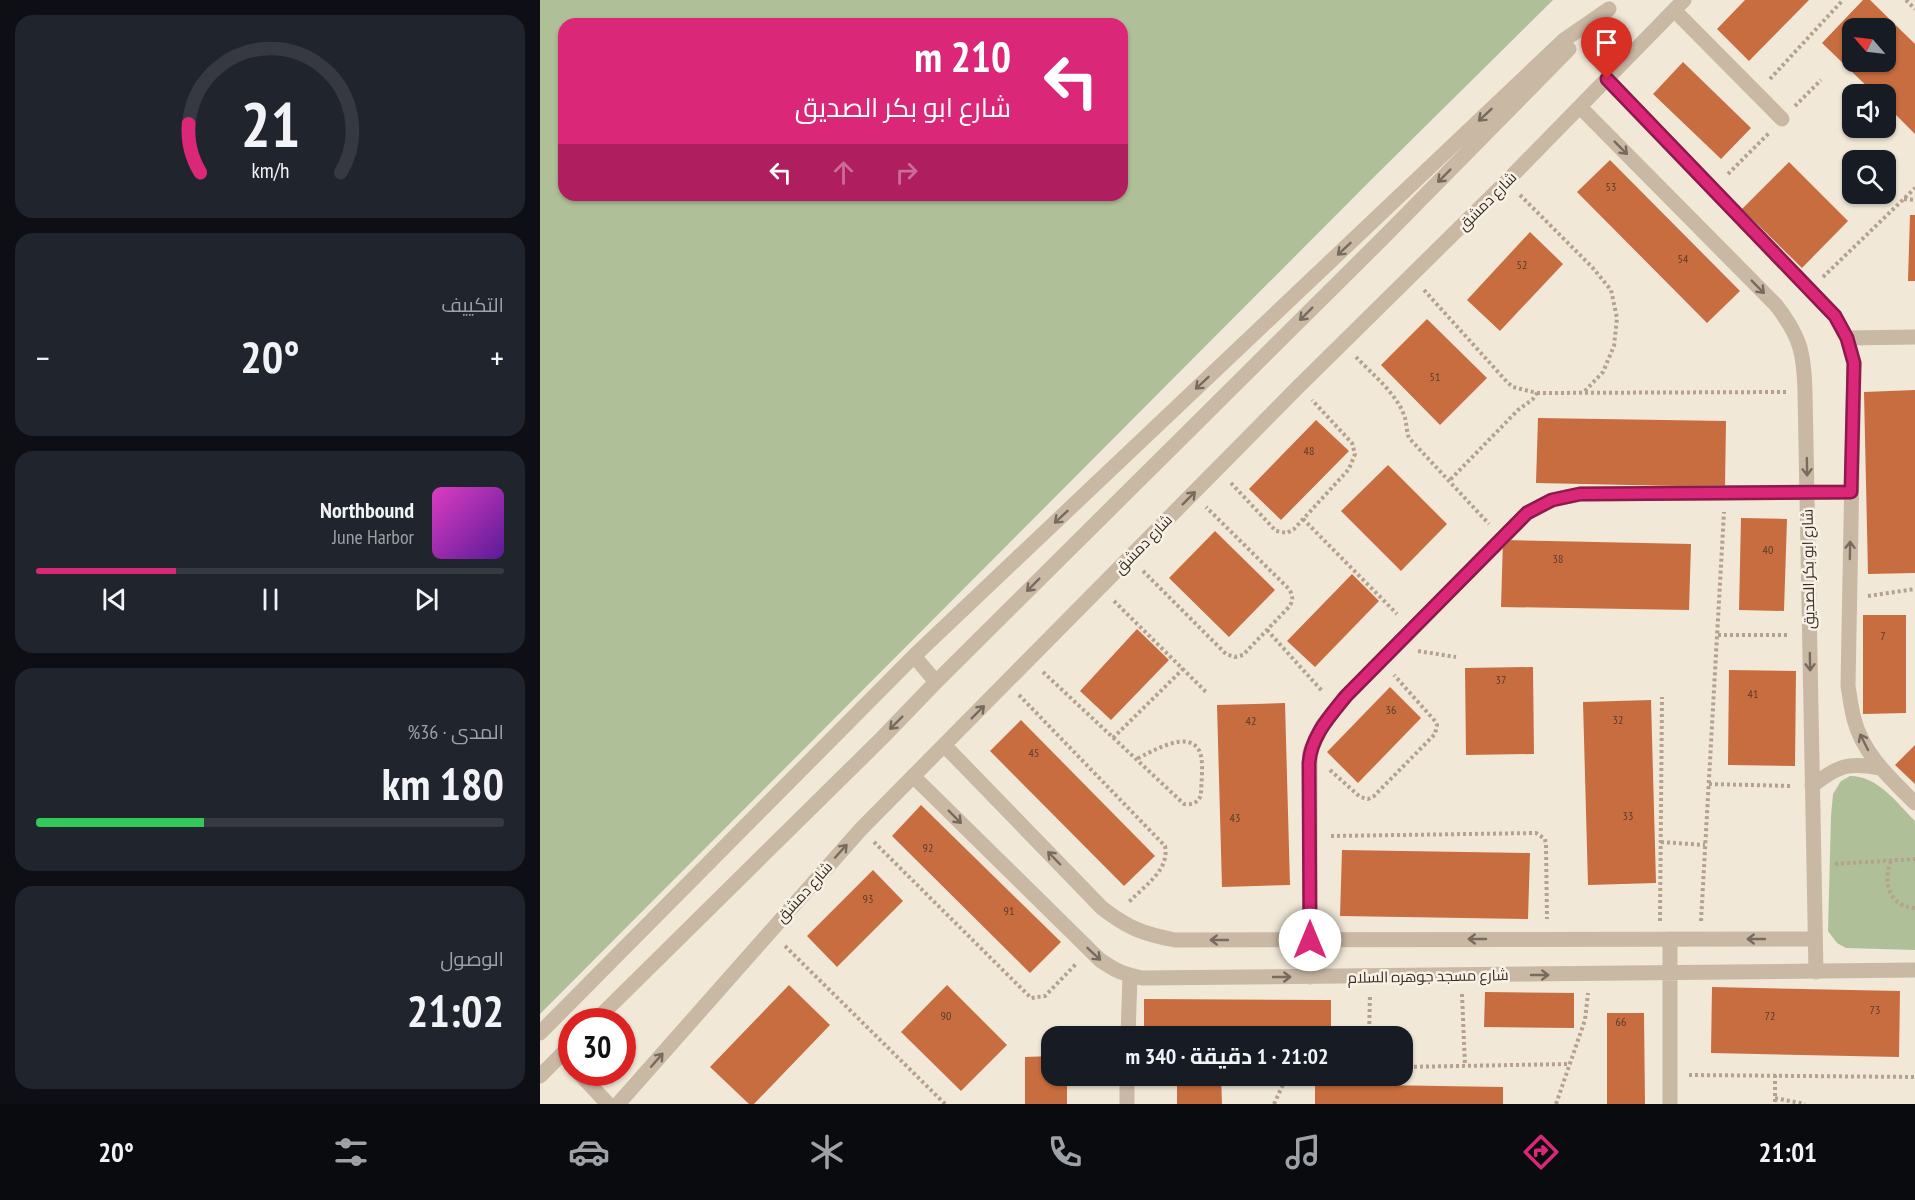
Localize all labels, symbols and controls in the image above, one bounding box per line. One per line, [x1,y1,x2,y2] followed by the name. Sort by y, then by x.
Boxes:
[1581,17,1632,79] pin
[1842,18,1896,72] north arrow
[1842,18,1896,204] map controls
[1590,26,1623,59] icon: arrive
[914,29,1011,84] text: 210 m
[1032,42,1110,120] icon: left
[240,84,300,165] text: 21
[1842,84,1896,138] button: sound
[795,90,1011,124] text: شارع ابو بكر الصديق
[1478,108,1493,122] one-way arrow
[1613,141,1628,156] one-way arrow
[1842,150,1896,204] button: search
[764,156,797,189] icon: left
[827,156,860,189] icon: ahead
[890,156,923,189] icon: right
[251,157,289,185] text: km/h
[1454,168,1522,236] street label: شارع دمشق
[1436,169,1451,184] one-way arrow
[1606,179,1616,194] house number: 53
[1336,242,1351,256] one-way arrow
[1678,251,1689,266] house number: 54
[1517,257,1527,272] house number: 52
[1751,279,1766,294] one-way arrow
[441,292,504,318] text: التكييف
[1298,307,1313,321] one-way arrow
[240,327,300,385] text: 20°
[36,336,50,379] text: −
[490,336,504,379] text: +
[1430,369,1440,384] house number: 51
[1195,376,1210,390] one-way arrow
[1304,443,1314,458] house number: 48
[1801,456,1812,476] one-way arrow
[1181,491,1196,506] one-way arrow
[320,496,414,524] text: Northbound
[1797,509,1821,629] street label: شارع ابو بكر الصديق
[1053,510,1068,524] one-way arrow
[1110,510,1177,579] street label: شارع دمشق
[332,524,414,550] text: June Harbor
[1844,540,1856,560] one-way arrow
[1763,542,1773,557] house number: 40
[1553,551,1563,566] house number: 38
[1026,577,1041,592] one-way arrow
[98,583,131,616] icon: previous
[254,583,287,616] icon: pause
[410,583,443,616] icon: next
[1880,628,1886,643] house number: 7
[1804,651,1816,671] one-way arrow
[1496,672,1506,687] house number: 37
[1748,686,1758,701] house number: 41
[1386,702,1396,717] house number: 36
[970,704,985,719] one-way arrow
[1613,712,1623,727] house number: 32
[1246,713,1256,728] house number: 42
[889,716,904,731] one-way arrow
[408,719,504,745] text: المدى · 36%
[1857,734,1869,752] one-way arrow
[1029,745,1039,760] house number: 45
[382,754,504,812] text: 180 km
[1623,808,1633,823] house number: 33
[947,810,962,825] one-way arrow
[1230,810,1240,825] house number: 43
[923,840,933,855] house number: 92
[834,843,848,858] one-way arrow
[1046,851,1061,866] one-way arrow
[772,858,838,928] street label: شارع دمشق
[863,891,873,906] house number: 93
[1004,903,1014,918] house number: 91
[1278,908,1342,972] position arrow
[1468,933,1488,945] one-way arrow
[1747,933,1767,945] one-way arrow
[1210,934,1230,946] one-way arrow
[440,946,504,972] text: الوصول
[1086,947,1101,961] one-way arrow
[1347,965,1509,989] street label: شارع مسجد جوهره السلام
[1529,969,1549,980] one-way arrow
[1271,971,1291,983] one-way arrow
[407,981,504,1039] text: 21:02
[1870,1002,1880,1017] house number: 73
[558,1008,636,1086] speed limit sign: 30
[941,1008,951,1023] house number: 90
[1765,1008,1775,1023] house number: 72
[1616,1014,1626,1029] house number: 66
[1126,1042,1328,1070] text: 21:02 · 1 دقيقة · 340 m
[650,1053,664,1068] one-way arrow
[330,1131,372,1173] icon: filters
[568,1131,610,1173] icon: car
[806,1131,848,1173] icon: climate
[1044,1131,1086,1173] icon: phone
[1282,1131,1324,1173] icon: music
[1520,1131,1562,1173] icon: directions
[98,1135,134,1169] text: 20°
[1759,1135,1817,1169] text: 21:01

